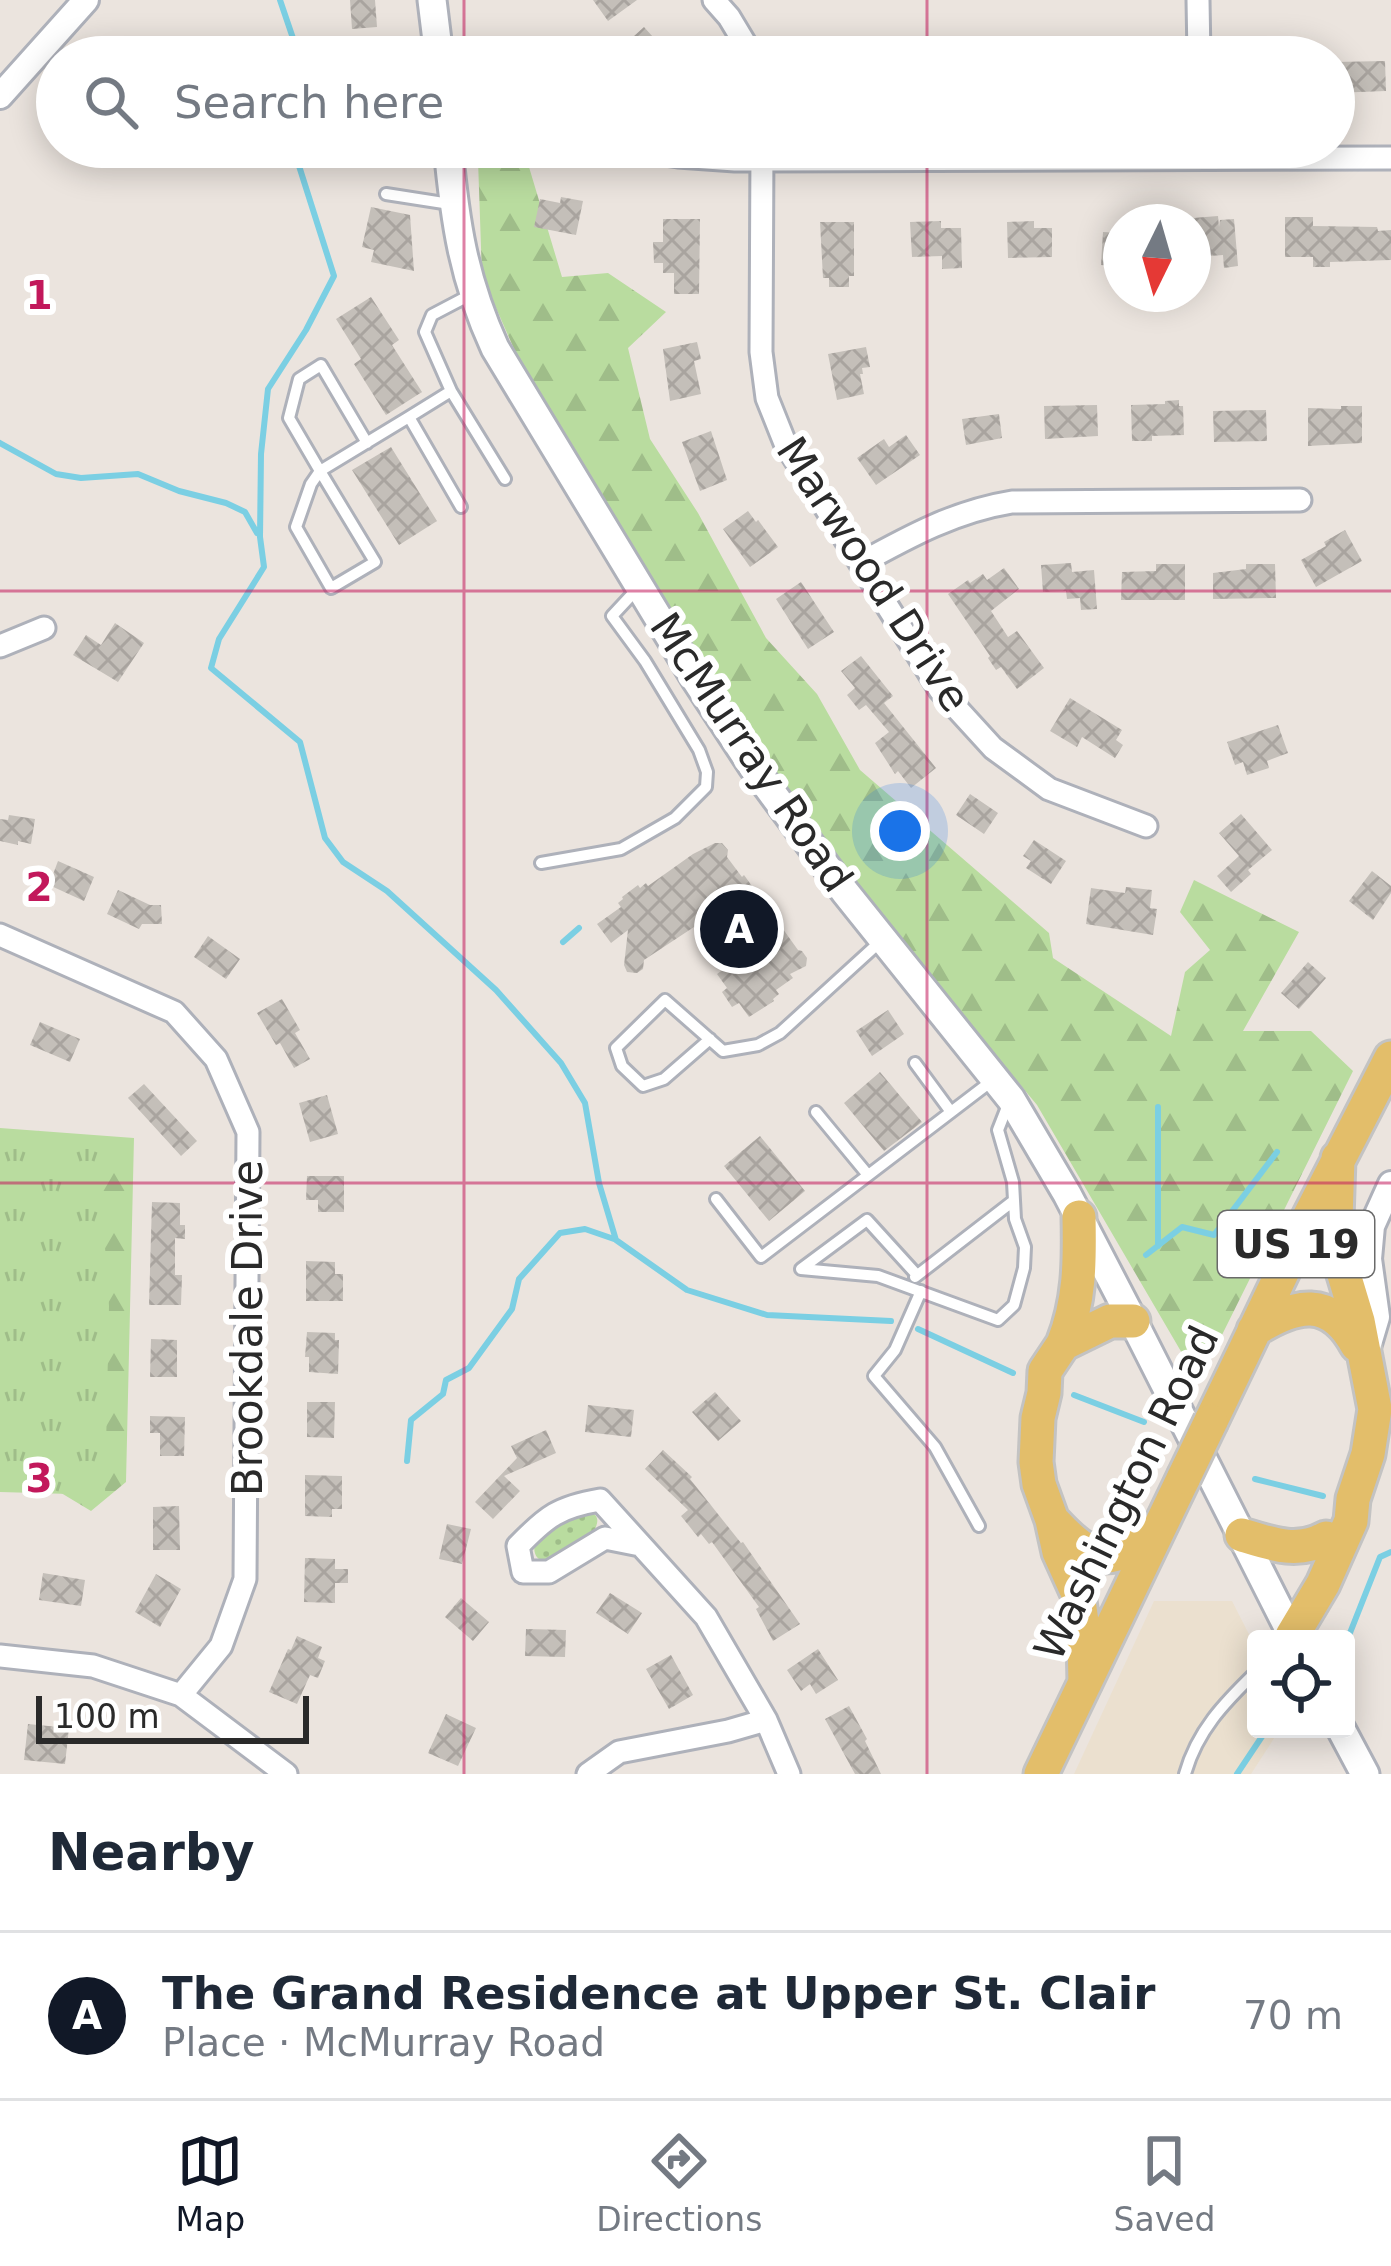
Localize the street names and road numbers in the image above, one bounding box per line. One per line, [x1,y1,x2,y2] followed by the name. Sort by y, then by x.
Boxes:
[767,428,980,721] street label: Marwood Drive
[640,604,863,901] street label: McMurray Road
[223,1160,272,1496] street label: Brookdale Drive
[1218,1211,1374,1277] road number: US 19
[1024,1318,1229,1668] street label: Washington Road

